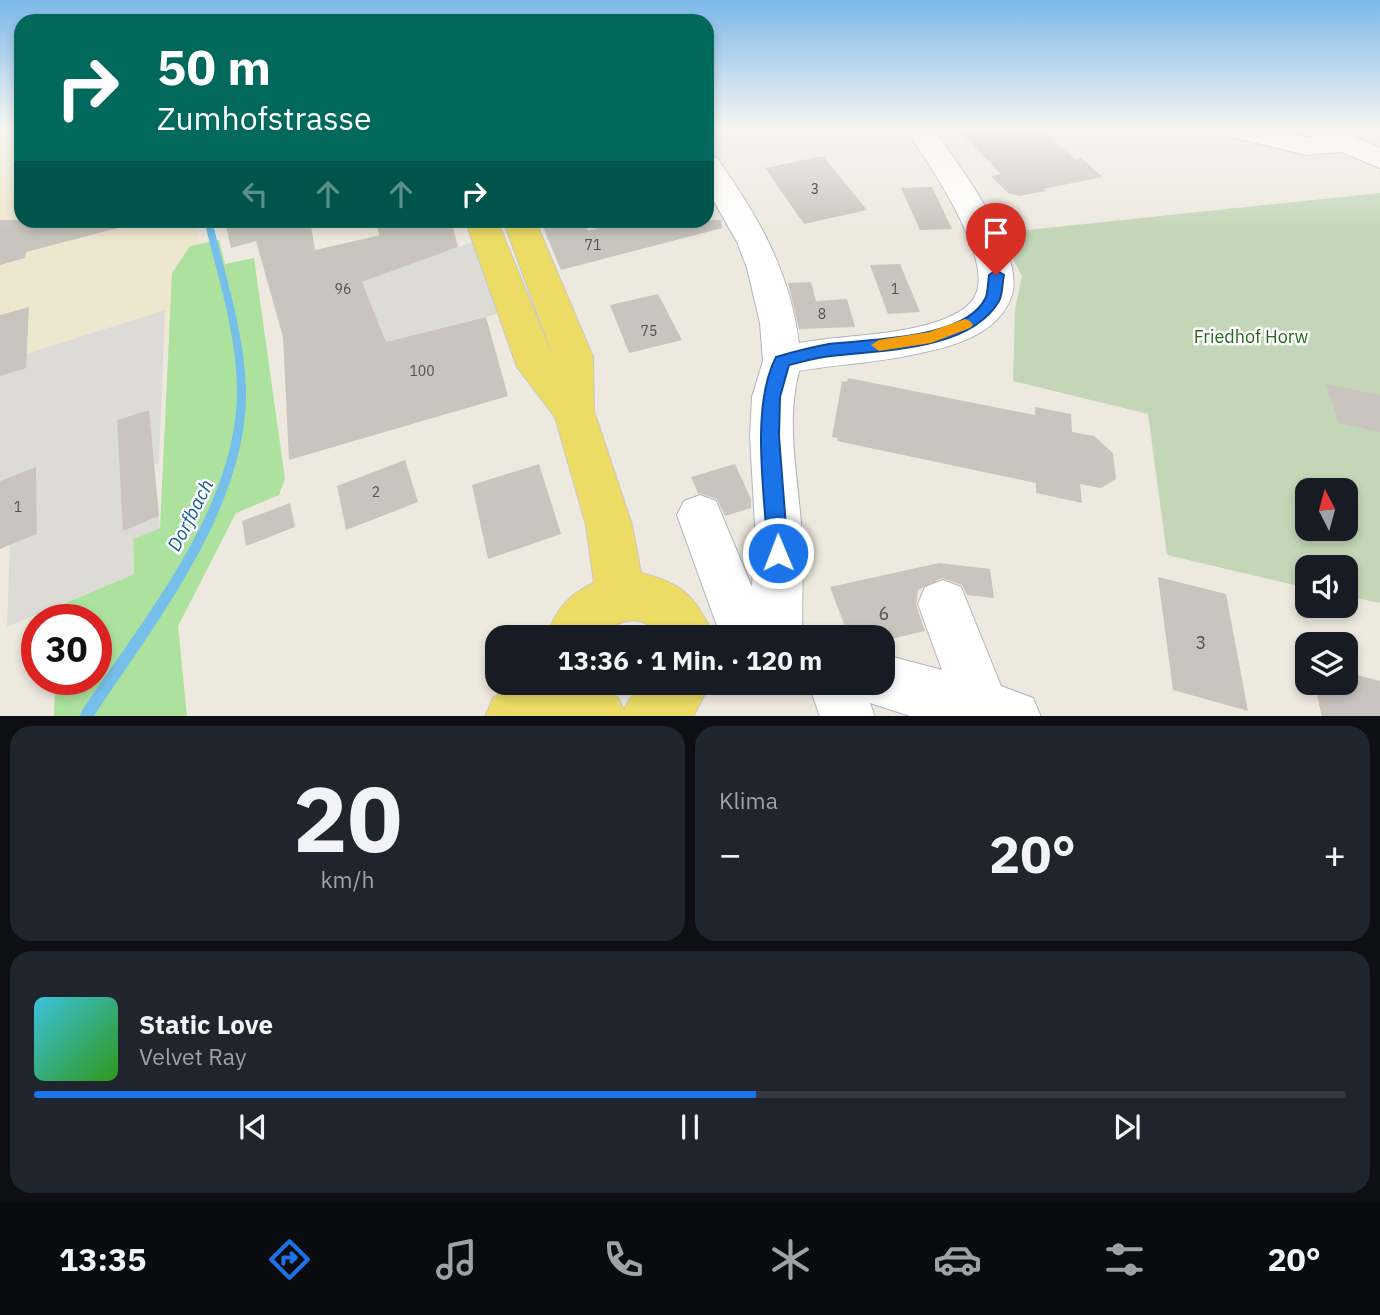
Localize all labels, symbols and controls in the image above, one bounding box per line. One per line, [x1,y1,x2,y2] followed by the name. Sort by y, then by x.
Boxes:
[157,35,271,98] text: 50 m
[42,42,133,133] icon: right
[157,97,372,139] text: Zumhofstrasse
[236,175,274,213] icon: left
[309,175,347,213] icon: ahead
[382,175,420,213] icon: ahead
[455,175,493,213] icon: right
[811,180,819,198] house number: 3
[966,203,1026,275] pin
[977,214,1015,252] icon: arrive
[585,236,601,254] house number: 71
[335,280,351,298] house number: 96
[891,280,899,298] house number: 1
[818,305,826,323] house number: 8
[641,322,657,340] house number: 75
[1194,325,1309,348] park label: Friedhof Horw
[409,362,435,380] house number: 100
[162,475,218,555] water label: Dorfbach
[1295,478,1358,541] north arrow
[1295,478,1358,695] map controls
[372,483,380,501] house number: 2
[14,498,22,516] house number: 1
[741,516,815,590] position arrow
[1295,555,1358,618] button: sound
[879,602,889,625] house number: 6
[21,604,112,695] speed limit sign: 30
[1196,631,1206,654] house number: 3
[1295,632,1358,695] button: layers
[558,643,822,677] text: 13:36 · 1 Min. · 120 m
[293,759,402,877] text: 20
[719,785,778,815] text: Klima
[989,820,1076,887] text: 20°
[719,829,742,878] text: −
[1323,829,1346,878] text: +
[320,864,375,894] text: km/h
[139,1007,273,1041] text: Static Love
[139,1041,246,1071] text: Velvet Ray
[234,1108,272,1146] icon: previous
[671,1108,709,1146] icon: pause
[1108,1108,1146,1146] icon: next
[265,1235,314,1284] icon: directions
[432,1235,481,1284] icon: music
[599,1235,648,1284] icon: phone
[766,1235,815,1284] icon: climate
[933,1235,982,1284] icon: car
[1100,1235,1149,1284] icon: filters
[59,1238,146,1280] text: 13:35
[1267,1238,1321,1280] text: 20°

